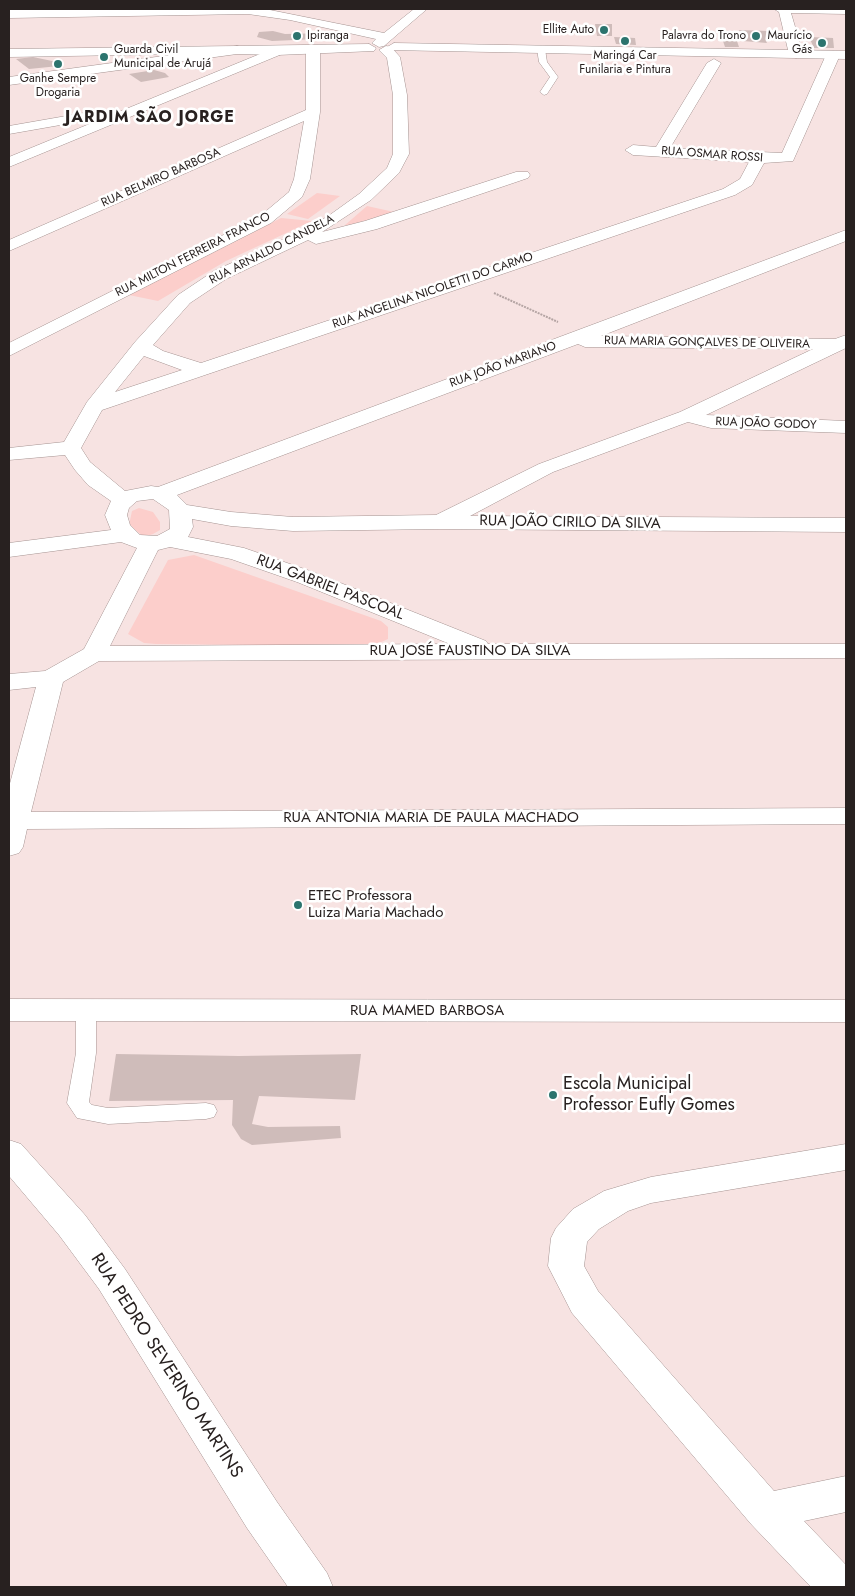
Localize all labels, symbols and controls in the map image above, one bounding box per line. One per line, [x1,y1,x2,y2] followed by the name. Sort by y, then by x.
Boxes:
[543,23,594,37] place label: Ellite Auto
[598,24,610,36] marker: Ellite Auto
[307,29,349,43] place label: Ipiranga
[662,29,746,43] place label: Palavra do Trono
[768,29,812,57] place label: Maurício Gás
[291,30,303,42] marker: Ipiranga
[750,30,762,42] marker: Palavra do Trono
[619,35,631,47] marker: Maringá Car Funilaria e Pintura
[816,37,828,49] marker: Maurício Gás
[114,43,211,71] place label: Guarda Civil Municipal de Arujá
[579,49,671,77] place label: Maringá Car Funilaria e Pintura
[98,51,110,63] marker: Guarda Civil Municipal de Arujá
[52,58,64,70] marker: Ganhe Sempre Drogaria
[20,72,96,100] place label: Ganhe Sempre Drogaria
[63,108,237,128] district label: JARDIM SÃO JORGE
[661,144,763,166] street label: RUA OSMAR ROSSI
[99,145,223,211] street label: RUA BELMIRO BARBOSA
[113,210,273,300] street label: RUA MILTON FERREIRA FRANCO
[207,212,337,288] street label: RUA ARNALDO CANDELA
[331,250,535,332] street label: RUA ANGELINA NICOLETTI DO CARMO
[604,334,810,352] street label: RUA MARIA GONÇALVES DE OLIVEIRA
[448,339,558,391] street label: RUA JOÃO MARIANO
[715,415,817,433] street label: RUA JOÃO GODOY
[479,512,661,534] street label: RUA JOÃO CIRILO DA SILVA
[254,551,406,625] street label: RUA GABRIEL PASCOAL
[370,642,570,660] street label: RUA JOSÉ FAUSTINO DA SILVA
[283,809,579,827] street label: RUA ANTONIA MARIA DE PAULA MACHADO
[308,887,443,922] place label: ETEC Professora Luiza Maria Machado
[292,899,304,911] marker: ETEC Professora Luiza Maria Machado
[350,1002,504,1020] street label: RUA MAMED BARBOSA
[563,1074,735,1116] place label: Escola Municipal Professor Eufly Gomes
[547,1089,559,1101] marker: Escola Municipal Professor Eufly Gomes
[85,1250,247,1482] street label: RUA PEDRO SEVERINO MARTINS

